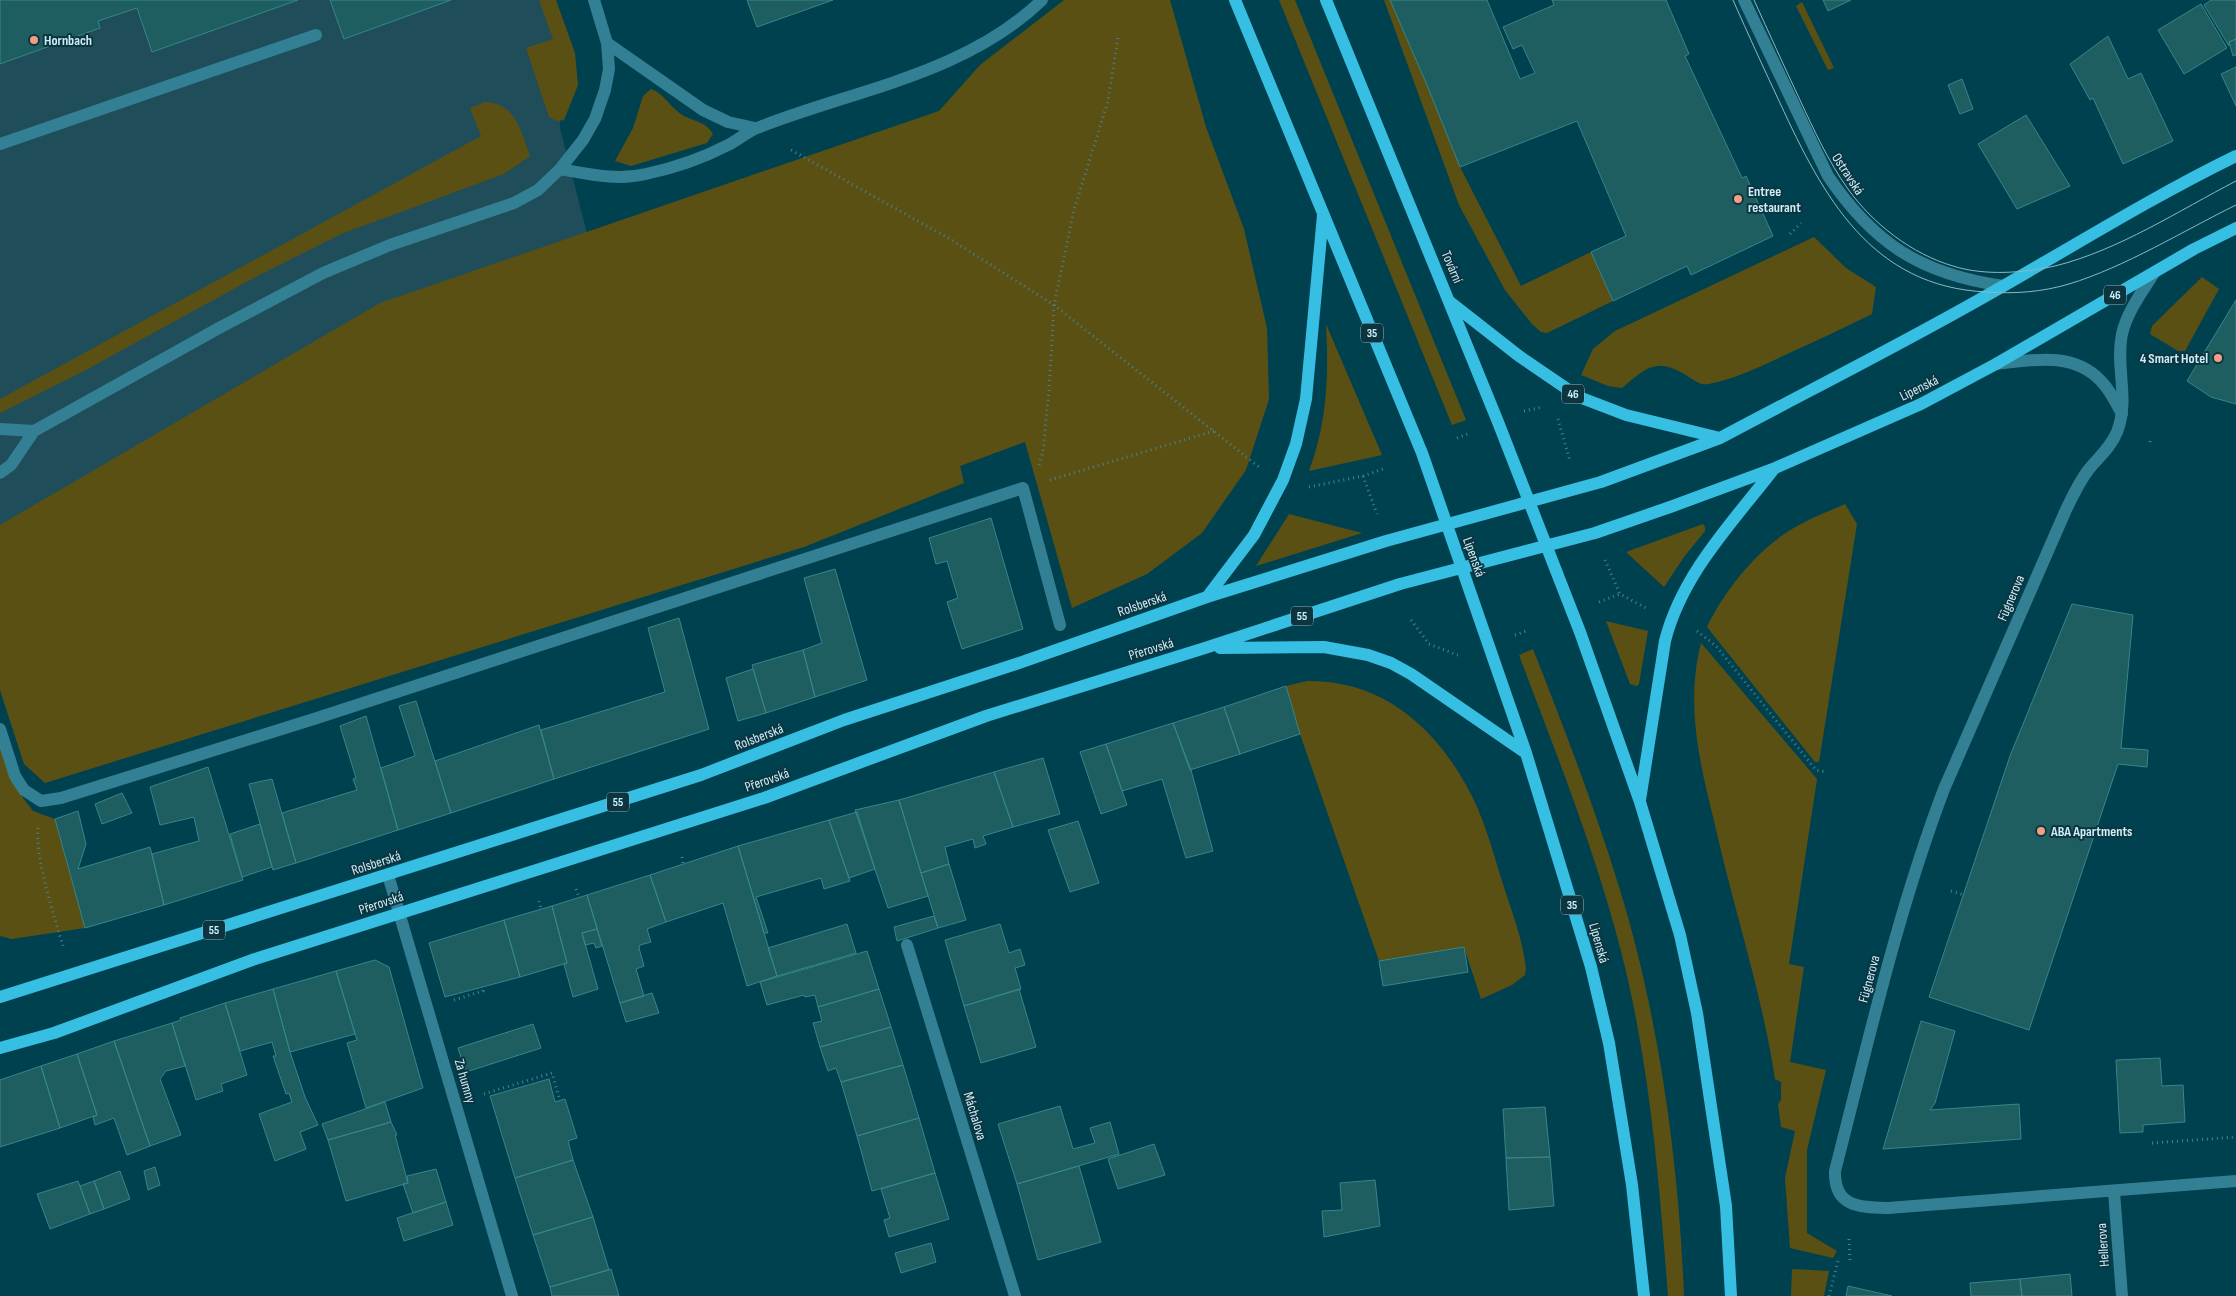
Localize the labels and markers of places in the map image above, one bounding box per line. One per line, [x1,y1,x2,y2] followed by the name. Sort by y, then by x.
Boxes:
[44,32,92,49] place label: Hornbach
[28,34,40,46] marker: Hornbach
[1748,183,1801,216] place label: Entree restaurant
[1732,193,1744,205] marker: Entree restaurant
[2140,350,2208,367] place label: 4 Smart Hotel
[2212,352,2224,364] marker: 4 Smart Hotel
[2050,823,2132,840] place label: ABA Apartments
[2035,825,2047,837] marker: ABA Apartments

